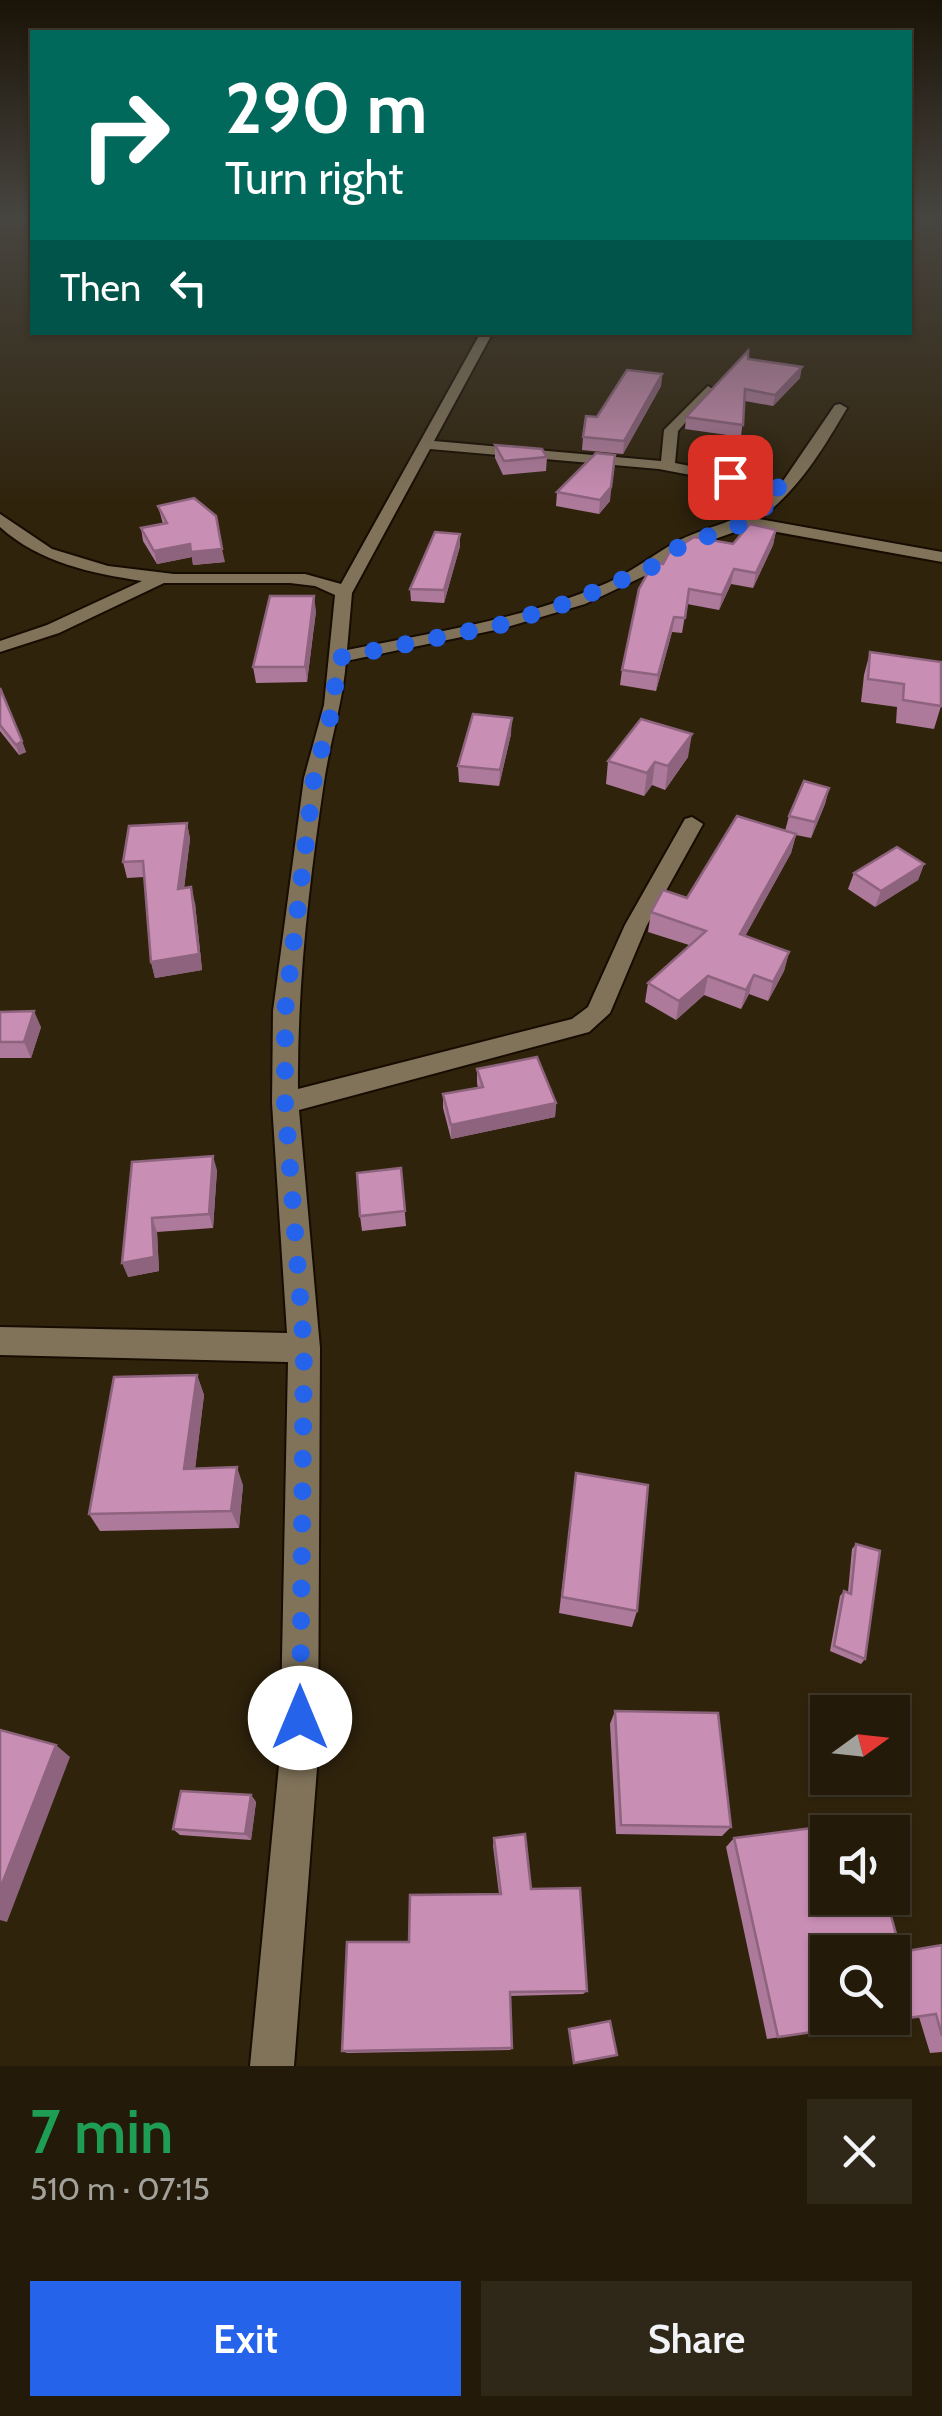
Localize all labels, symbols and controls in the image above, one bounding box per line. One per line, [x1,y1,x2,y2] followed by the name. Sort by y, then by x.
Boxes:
[225,65,427,151] text: 290 m
[60,70,190,200] icon: right
[225,151,404,205] text: Turn right
[161,260,216,315] icon: left
[60,264,141,311] text: Then
[688,435,773,520] pin
[703,450,758,505] icon: arrive
[248,1666,352,1770] position arrow
[810,1695,910,1795] north arrow
[810,1695,910,2035] map controls
[810,1815,910,1915] button: sound
[810,1935,910,2035] button: search
[30,2095,173,2168] text: 7 min
[807,2099,912,2204] button: close
[30,2169,210,2208] text: 510 m · 07:15
[30,2281,461,2396] button: Exit
[481,2281,912,2396] button: Share

